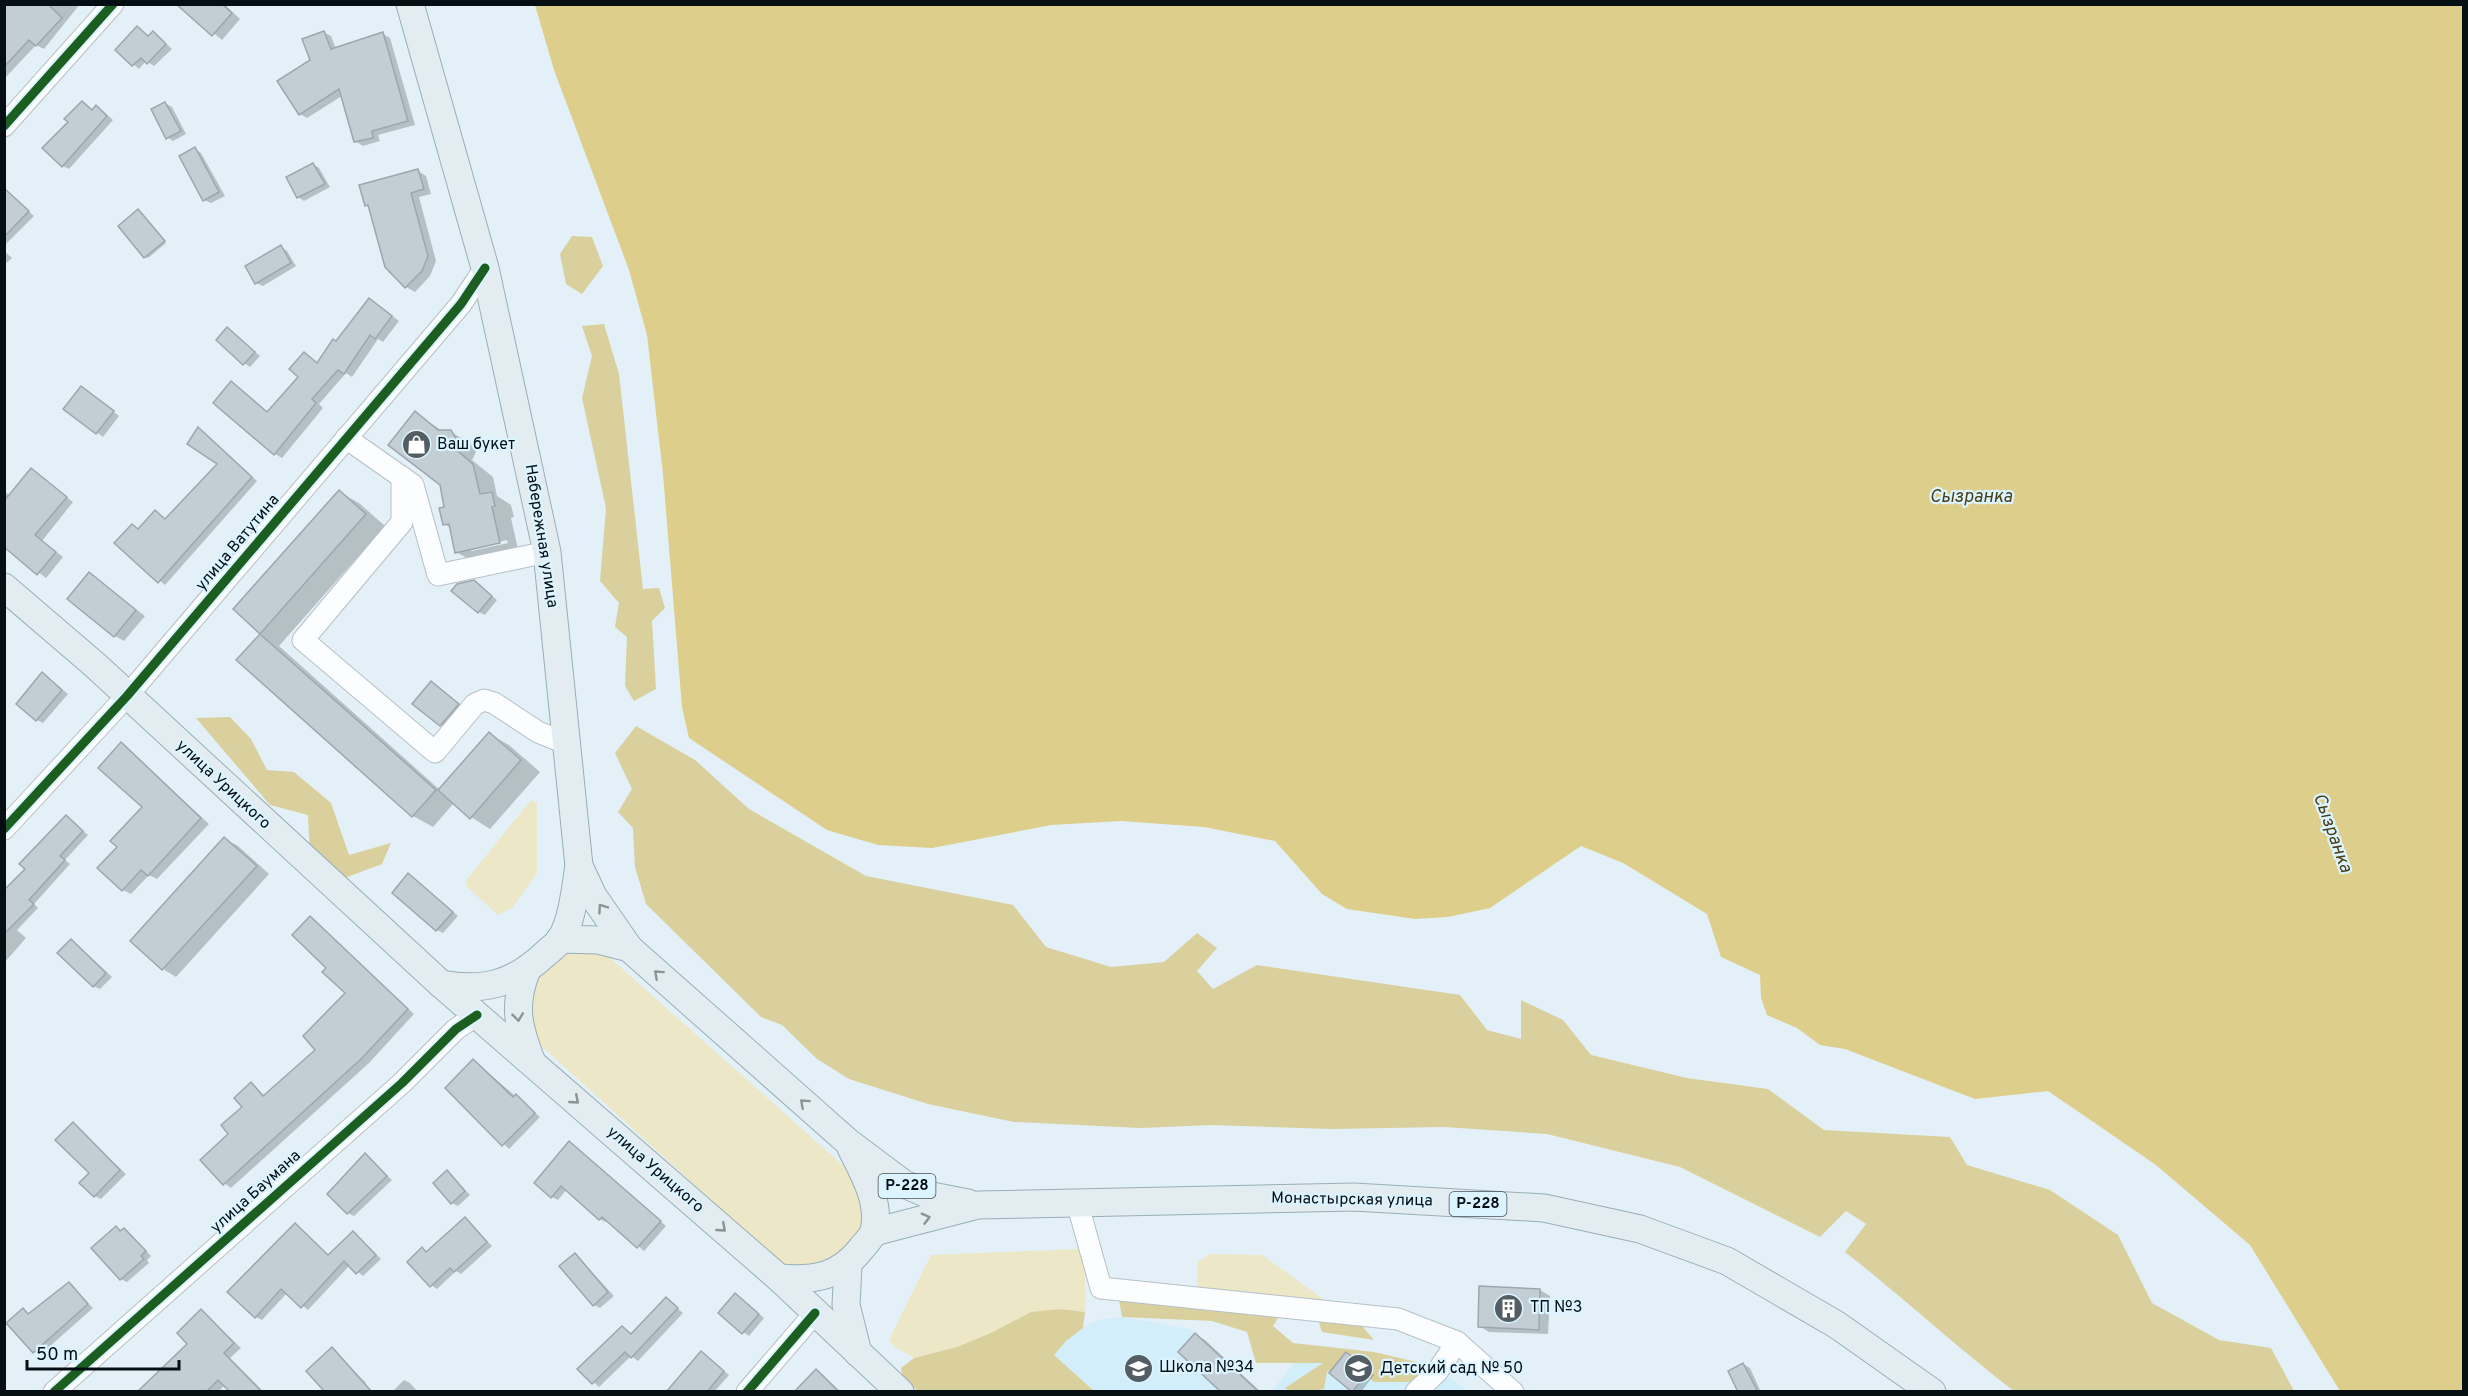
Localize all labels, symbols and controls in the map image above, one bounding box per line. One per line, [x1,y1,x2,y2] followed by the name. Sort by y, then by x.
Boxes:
[400,429,432,461] shop icon: Ваш букет
[437,435,515,455] place label: Ваш букет
[520,463,562,609] street label: Набережная улица
[1930,486,2013,509] water label: Сызранка
[192,491,284,595] street label: улица Ватутина
[172,736,275,834] street label: улица Урицкого
[2307,790,2357,876] water label: Сызранка
[598,904,609,915] one-way arrow
[655,970,665,981] one-way arrow
[512,1012,524,1021] one-way arrow
[568,1093,579,1104] one-way arrow
[800,1099,811,1110] one-way arrow
[602,1122,708,1218] street label: улица Урицкого
[207,1146,305,1238] street label: улица Баумана
[878,1174,936,1198] road number: Р-228
[1271,1189,1433,1211] street label: Монастырская улица
[1450,1192,1506,1216] road number: Р-228
[921,1212,931,1225] one-way arrow
[715,1221,726,1232] one-way arrow
[1493,1292,1525,1324] building icon: ТП №3
[1530,1298,1582,1318] place label: ТП №3
[27,1333,178,1371] scale bar
[36,1344,78,1367] text: 50 m
[1122,1352,1154,1384] school or university icon: Школа №34
[1343,1353,1375,1385] school or university icon: Детский сад № 50
[1159,1358,1254,1378] place label: Школа №34
[1380,1359,1523,1379] place label: Детский сад № 50

